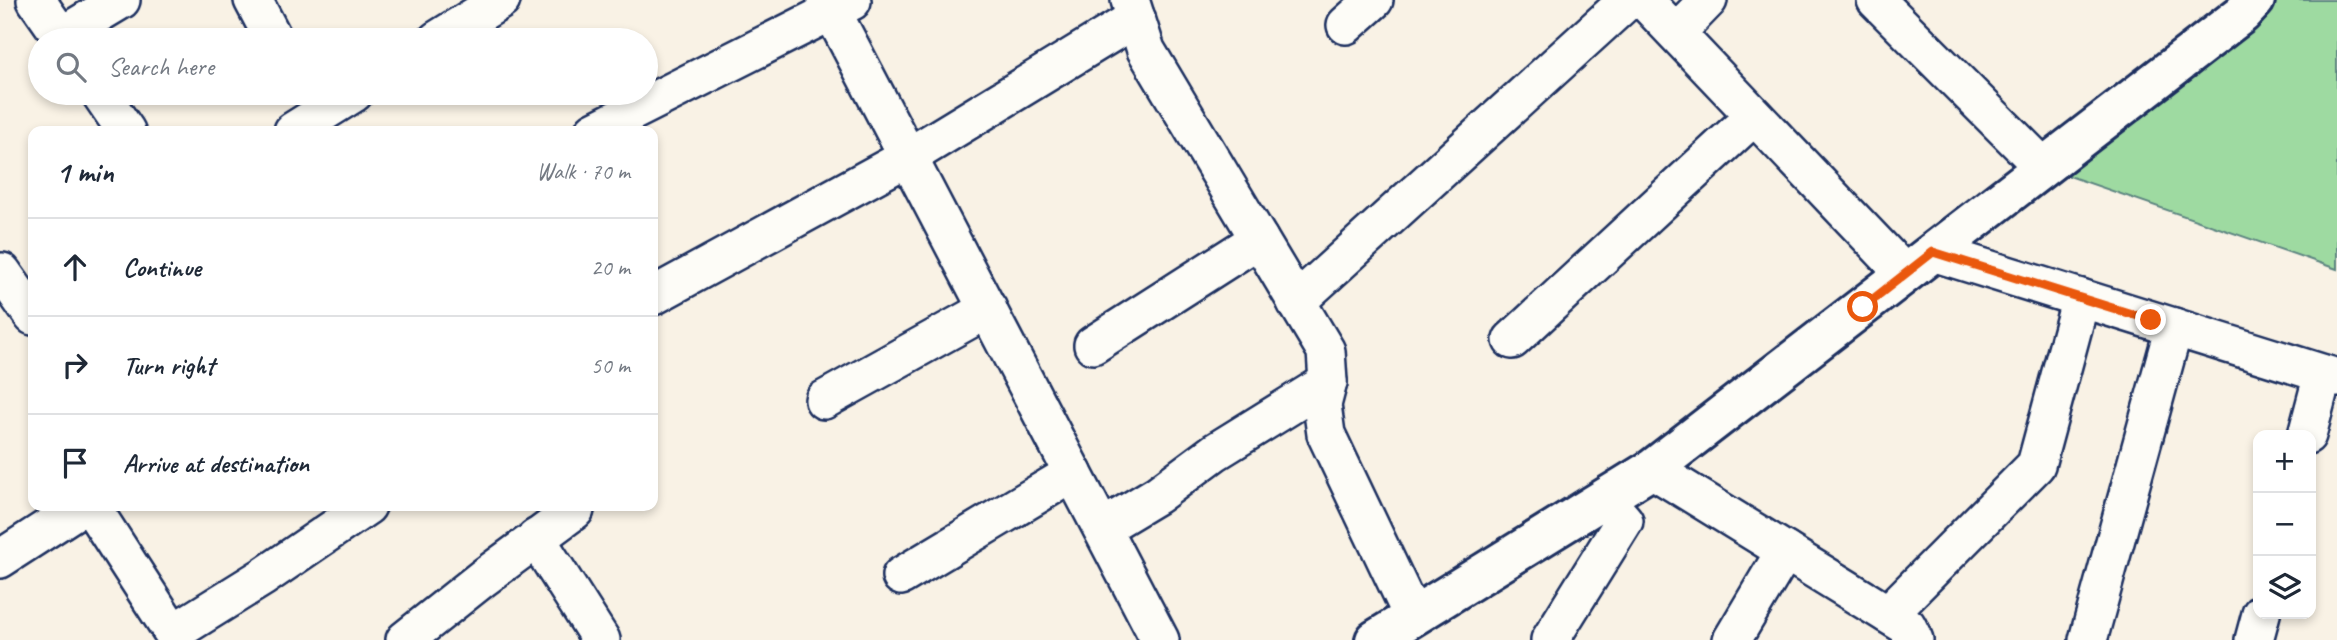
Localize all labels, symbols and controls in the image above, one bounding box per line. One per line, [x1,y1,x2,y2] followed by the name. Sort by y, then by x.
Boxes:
[28,28,658,105] search box
[52,48,90,86] icon: search
[108,50,214,83] text: Search here
[56,153,113,191] text: 1 min
[537,157,630,186] text: Walk · 70 m
[56,248,94,286] icon: ahead
[123,251,201,284] text: Continue
[591,253,630,282] text: 20 m
[1847,291,1878,322] route start
[2135,304,2166,335] route end
[56,346,94,384] icon: right
[123,349,214,382] text: Turn right
[591,351,630,380] text: 50 m
[2253,430,2316,619] map controls
[2253,430,2316,493] button: +
[56,444,94,482] icon: arrive
[123,447,309,480] text: Arrive at destination
[2253,493,2316,556] button: −
[2253,556,2316,619] button: layers

